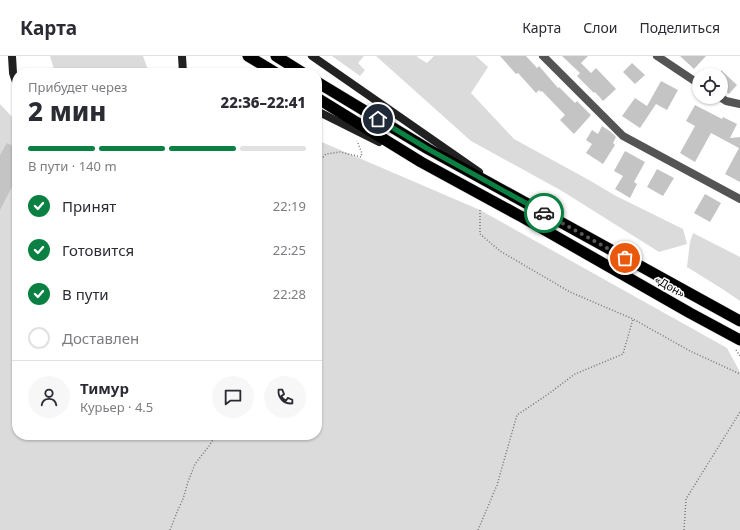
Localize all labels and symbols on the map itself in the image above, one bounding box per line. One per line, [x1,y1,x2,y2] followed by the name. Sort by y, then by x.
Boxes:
[361,102,395,136] pin
[524,193,564,233] courier
[608,241,642,275] pin
[652,271,688,301] street label: «Дон»

